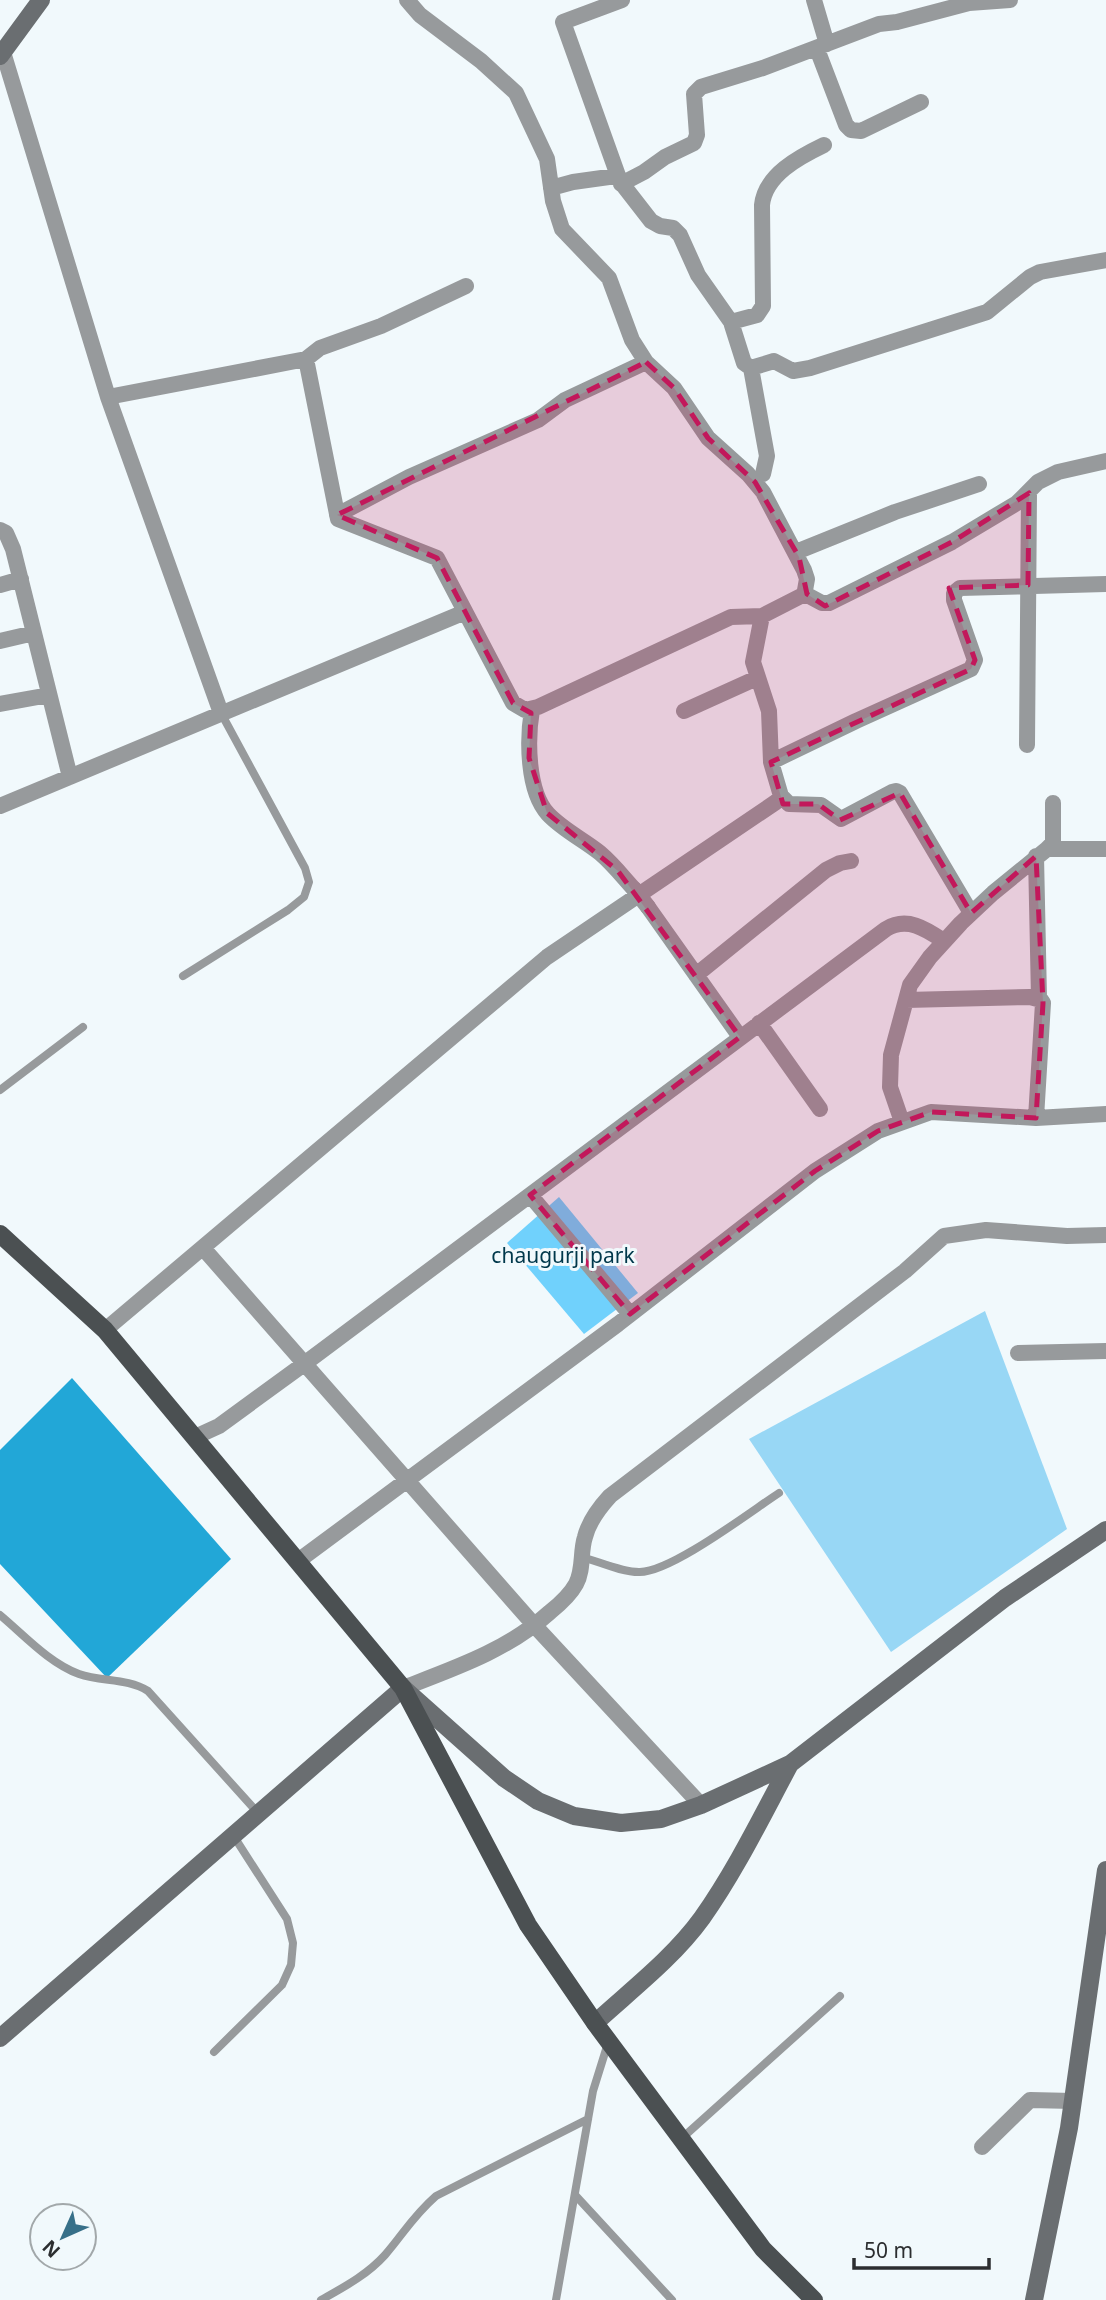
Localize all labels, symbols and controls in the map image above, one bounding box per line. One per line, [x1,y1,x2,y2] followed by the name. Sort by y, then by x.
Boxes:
[491,1241,635,1269] park label: chaugurji park
[28,2202,98,2272] north arrow
[854,2226,989,2270] scale bar
[36,2234,66,2264] text: N
[864,2236,913,2264] text: 50 m

